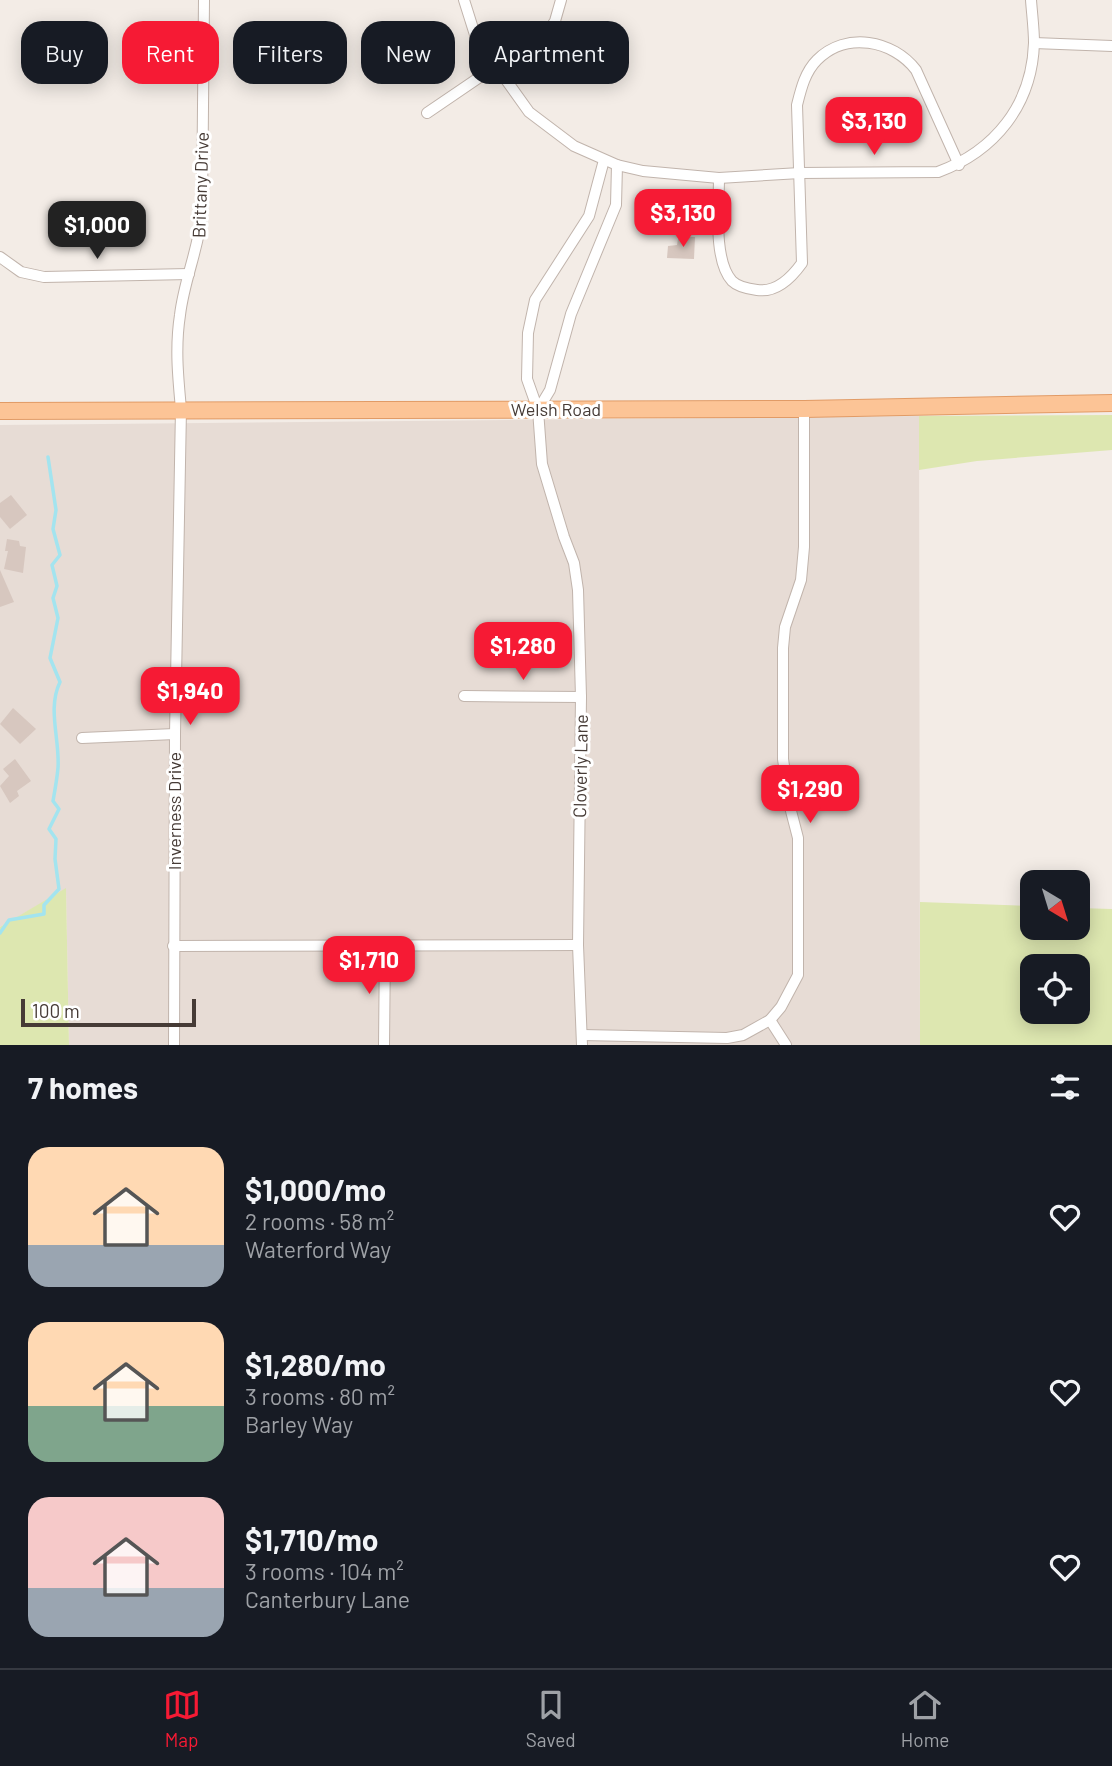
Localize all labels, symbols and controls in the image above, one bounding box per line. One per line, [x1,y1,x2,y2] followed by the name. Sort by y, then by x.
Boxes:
[21,21,108,84] chip: Buy
[122,21,219,84] chip: Rent
[233,21,347,84] chip: Filters
[361,21,455,84] chip: New
[469,21,629,84] chip: Apartment
[817,97,931,157] pin: $3,130
[841,106,907,134] text: $3,130
[187,132,213,238] street label: Brittany Drive
[626,190,740,249] pin: $3,130
[650,198,716,226] text: $3,130
[40,202,154,261] pin: $1,000
[64,210,130,238] text: $1,000
[511,398,601,420] street label: Welsh Road
[466,622,580,682] pin: $1,280
[490,631,556,659] text: $1,280
[133,668,247,727] pin: $1,940
[157,676,223,704] text: $1,940
[568,714,592,818] street label: Cloverly Lane
[163,752,185,870] street label: Inverness Drive
[753,766,867,825] pin: $1,290
[777,774,843,802] text: $1,290
[1020,870,1090,940] north arrow
[1020,870,1090,1024] map controls
[312,936,426,996] pin: $1,710
[339,945,399,973] text: $1,710
[1020,954,1090,1024] button: locate
[21,996,196,1028] scale bar
[32,999,80,1022] text: 100 m
[1046,1068,1084,1106] icon: filters
[28,1069,138,1105] text: 7 homes
[245,1171,386,1207] text: $1,000/mo
[84,1175,168,1259] icon: home
[1046,1198,1084,1236] icon: heart
[245,1207,394,1235] text: 2 rooms · 58 m²
[245,1235,391,1263] text: Waterford Way
[245,1346,386,1382] text: $1,280/mo
[84,1350,168,1434] icon: home
[1046,1373,1084,1411] icon: heart
[245,1382,395,1410] text: 3 rooms · 80 m²
[245,1410,353,1438] text: Barley Way
[245,1521,379,1557] text: $1,710/mo
[84,1525,168,1609] icon: home
[1046,1548,1084,1586] icon: heart
[245,1557,404,1585] text: 3 rooms · 104 m²
[245,1585,410,1613] text: Canterbury Lane
[163,1686,201,1751] tab: Map
[526,1686,576,1751] tab: Saved
[901,1686,949,1751] tab: Home

